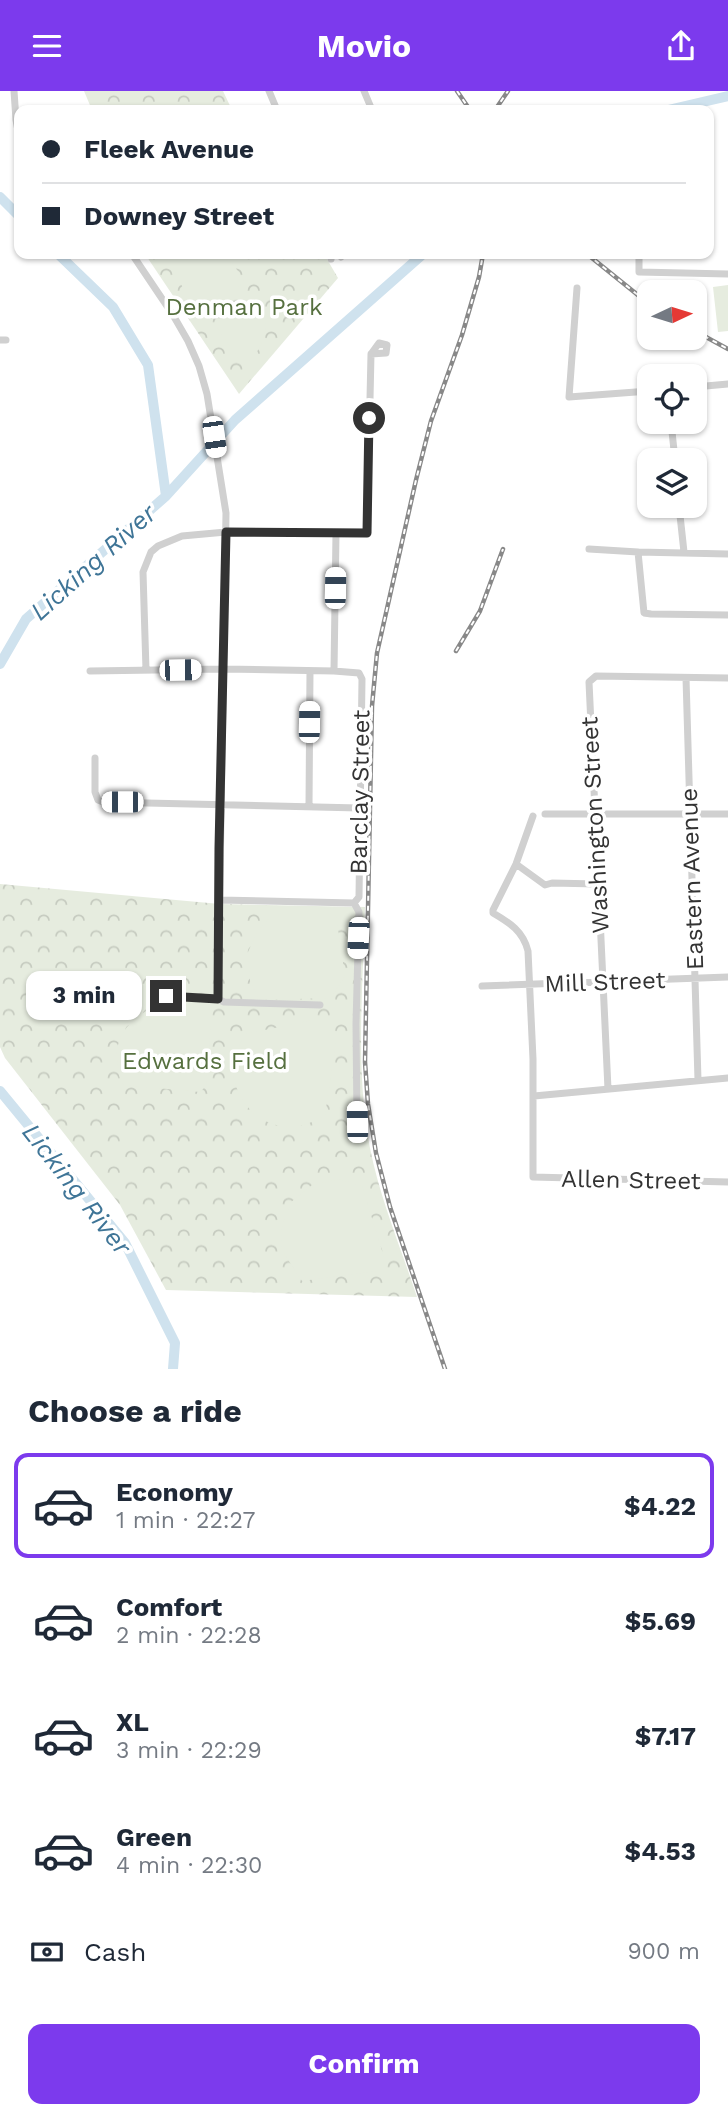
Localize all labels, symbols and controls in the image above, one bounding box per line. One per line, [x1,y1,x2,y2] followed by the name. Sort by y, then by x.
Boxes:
[28,27,66,65] icon: menu
[317,27,411,65] text: Movio
[662,27,700,65] icon: share
[84,134,254,164] text: Fleek Avenue
[84,201,274,231] text: Downey Street
[637,280,707,350] north arrow
[637,280,707,518] map controls
[165,293,323,321] park label: Denman Park
[637,364,707,434] button: locate
[353,402,385,434] route start
[201,415,228,459] car
[637,448,707,518] button: layers
[24,497,163,626] water label: Licking River
[325,567,346,609] car
[159,659,202,681] car
[299,701,320,743] car
[345,709,375,875] street label: Barclay Street
[575,716,615,934] street label: Washington Street
[675,787,709,971] street label: Eastern Avenue
[102,792,144,813] car
[347,916,370,960] car
[544,966,666,998] street label: Mill Street
[26,971,142,1021] callout: 3 min
[150,980,182,1012] route end
[53,982,115,1009] text: 3 min
[122,1047,288,1075] park label: Edwards Field
[347,1101,368,1143] car
[16,1117,138,1261] water label: Licking River
[561,1165,701,1195] street label: Allen Street
[28,1392,242,1430] text: Choose a ride
[32,1474,95,1537] icon: car
[116,1477,233,1507] text: Economy
[624,1491,696,1521] text: $4.22
[116,1507,255,1534] text: 1 min · 22:27
[32,1589,95,1652] icon: car
[116,1592,222,1622] text: Comfort
[625,1606,696,1636] text: $5.69
[116,1622,262,1649] text: 2 min · 22:28
[32,1704,95,1767] icon: car
[116,1707,149,1737] text: XL
[635,1721,696,1751] text: $7.17
[116,1737,262,1764] text: 3 min · 22:29
[32,1819,95,1882] icon: car
[116,1822,192,1852] text: Green
[625,1836,696,1866] text: $4.53
[116,1852,262,1879] text: 4 min · 22:30
[28,1933,66,1971] icon: cash
[84,1937,146,1967] text: Cash
[627,1938,700,1965] text: 900 m
[28,2024,700,2104] button: Confirm

